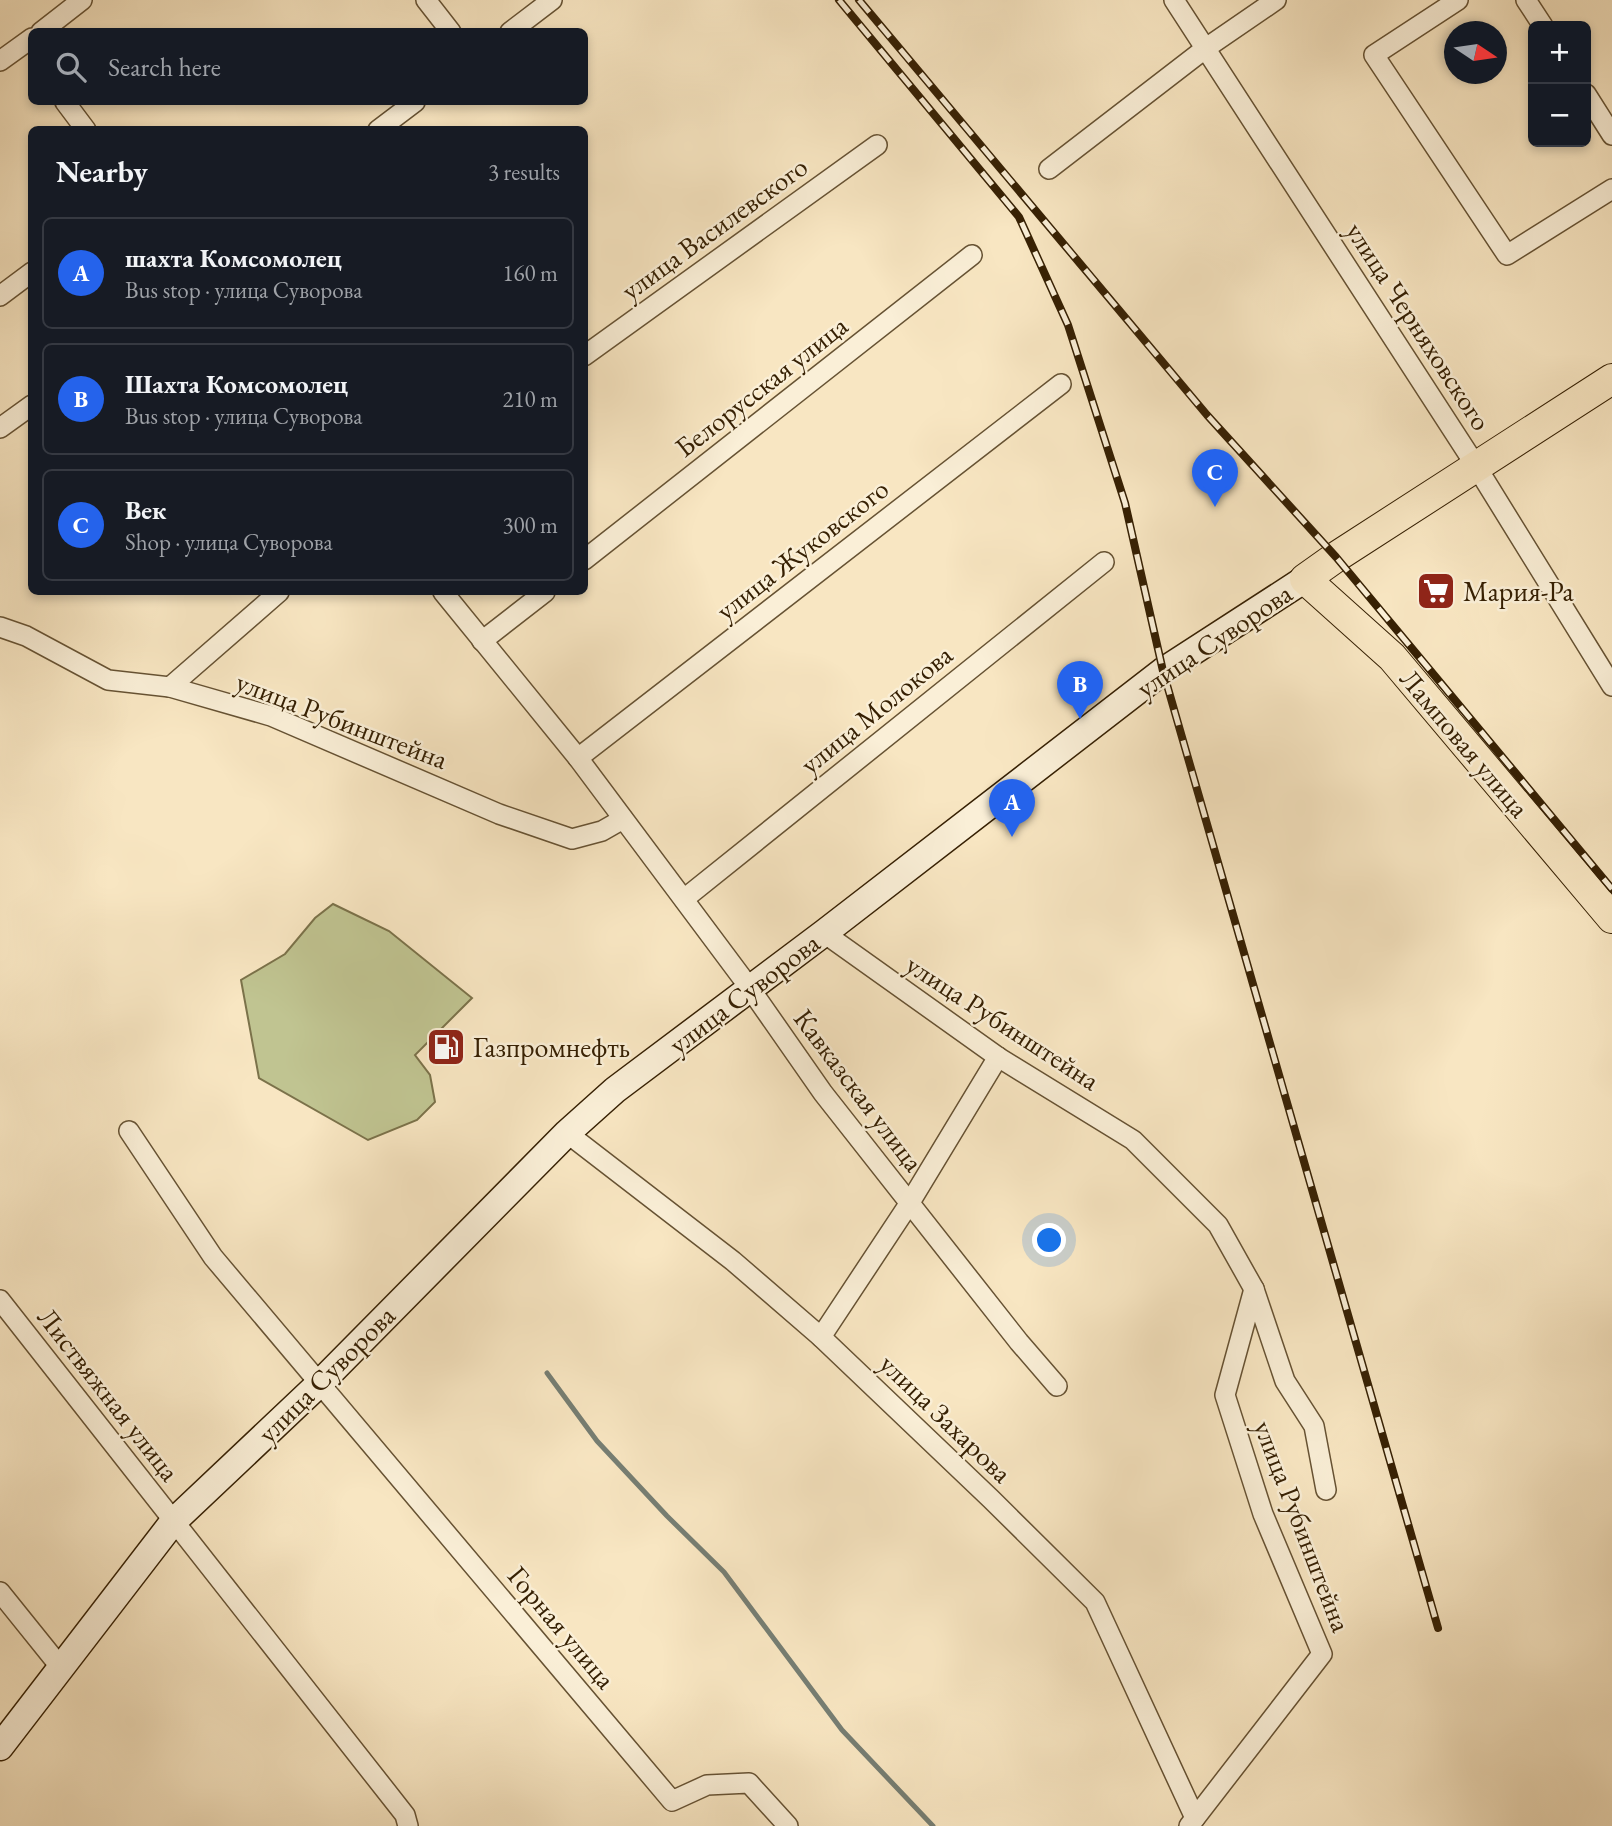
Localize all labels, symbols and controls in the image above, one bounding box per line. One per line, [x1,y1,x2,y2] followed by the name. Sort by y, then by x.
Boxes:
[1444,21,1507,84] north arrow
[1528,21,1591,147] map controls
[1528,21,1591,84] button: +
[28,28,588,105] search box
[52,48,90,86] icon: search
[108,50,221,84] text: Search here
[1528,84,1591,147] button: −
[614,148,814,308] street label: улица Василевского
[56,152,148,191] text: Nearby
[488,157,560,187] text: 3 results
[1338,215,1500,437] street label: улица Черняховского
[125,241,342,275] text: шахта Комсомолец
[73,258,89,288] text: A
[502,258,558,288] text: 160 m
[125,275,363,305] text: Bus stop · улица Суворова
[667,307,855,465] street label: Белорусская улица
[125,367,348,401] text: Шахта Комсомолец
[74,384,88,414] text: B
[502,384,558,414] text: 210 m
[125,401,363,431] text: Bus stop · улица Суворова
[1192,449,1238,507] pin: C
[708,470,896,628] street label: улица Жуковского
[125,493,167,527] text: Век
[73,510,89,540] text: C
[502,510,558,540] text: 300 m
[125,527,333,557] text: Shop · улица Суворова
[1415,570,1457,612] supermarket icon: Мария-Ра
[1463,573,1574,609] place label: Мария-Ра
[1129,574,1299,705] street label: улица Суворова
[792,636,960,781] street label: улица Молокова
[1057,661,1103,719] pin: B
[1392,661,1538,825] street label: Ламповая улица
[231,663,454,777] street label: улица Рубинштейна
[989,779,1035,837] pin: A
[661,924,827,1062] street label: улица Суворова
[899,946,1107,1098] street label: улица Рубинштейна
[786,1001,932,1179] street label: Кавказская улица
[425,1026,467,1068] fuel station icon: Газпромнефть
[473,1029,630,1065] place label: Газпромнефть
[1032,1223,1066,1257] your location
[250,1297,403,1450] street label: улица Суворова
[30,1300,189,1489] street label: Листвяжная улица
[872,1346,1020,1491] street label: улица Захарова
[1246,1415,1360,1638] street label: улица Рубинштейна
[500,1558,624,1697] street label: Горная улица

